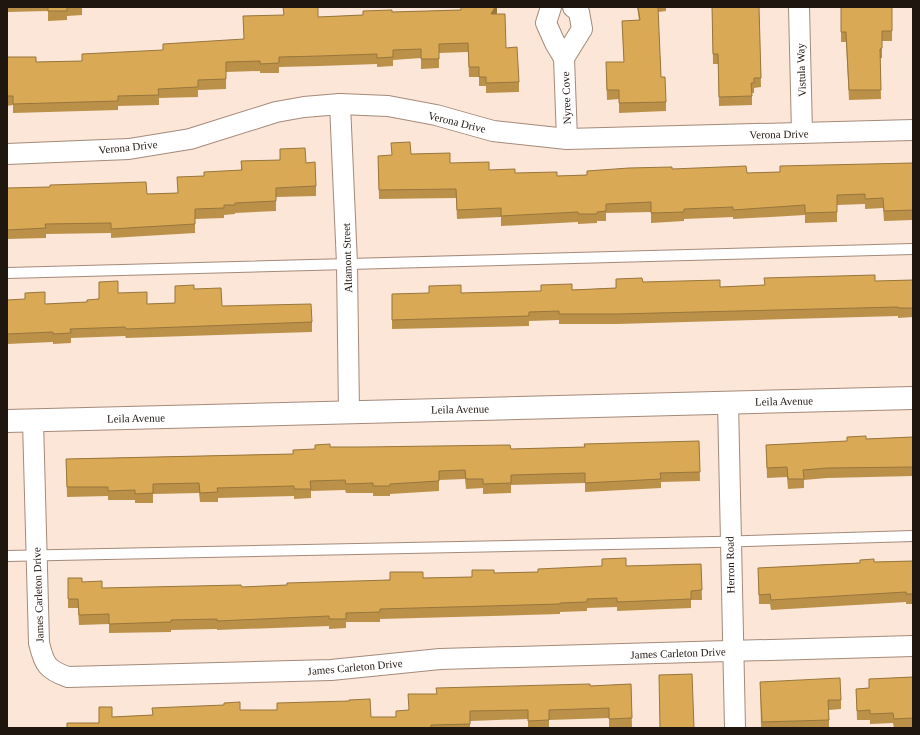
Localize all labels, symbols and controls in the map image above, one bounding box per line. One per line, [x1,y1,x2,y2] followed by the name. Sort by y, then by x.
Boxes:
[794,43,808,97] street label: Vistula Way
[559,71,573,125] street label: Nyree Cove
[427,109,487,135] street label: Verona Drive
[749,127,809,141] street label: Verona Drive
[98,138,158,156] street label: Verona Drive
[340,223,354,293] street label: Altamont Street
[755,394,813,408] street label: Leila Avenue
[431,402,489,416] street label: Leila Avenue
[107,411,165,425] street label: Leila Avenue
[723,536,736,594] street label: Herron Road
[30,547,46,643] street label: James Carleton Drive
[630,645,726,661] street label: James Carleton Drive
[307,657,403,677] street label: James Carleton Drive

